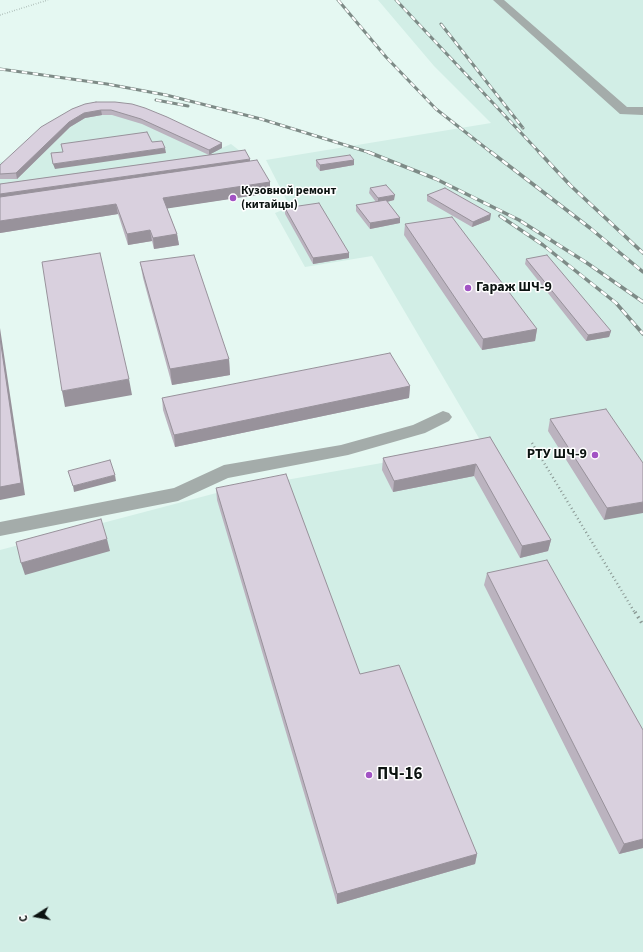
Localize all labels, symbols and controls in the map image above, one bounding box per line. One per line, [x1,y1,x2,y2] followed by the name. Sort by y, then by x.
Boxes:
[241,184,336,212] place label: Кузовной ремонт (китайцы)
[228,193,238,203] marker: Кузовной ремонт (китайцы)
[476,280,552,296] place label: Гараж ШЧ-9
[463,283,473,293] marker: Гараж ШЧ-9
[527,447,587,463] place label: РТУ ШЧ-9
[590,450,600,460] marker: РТУ ШЧ-9
[377,765,423,785] place label: ПЧ-16
[364,770,374,780] marker: ПЧ-16
[16,896,56,936] north arrow
[16,914,32,923] text: С

